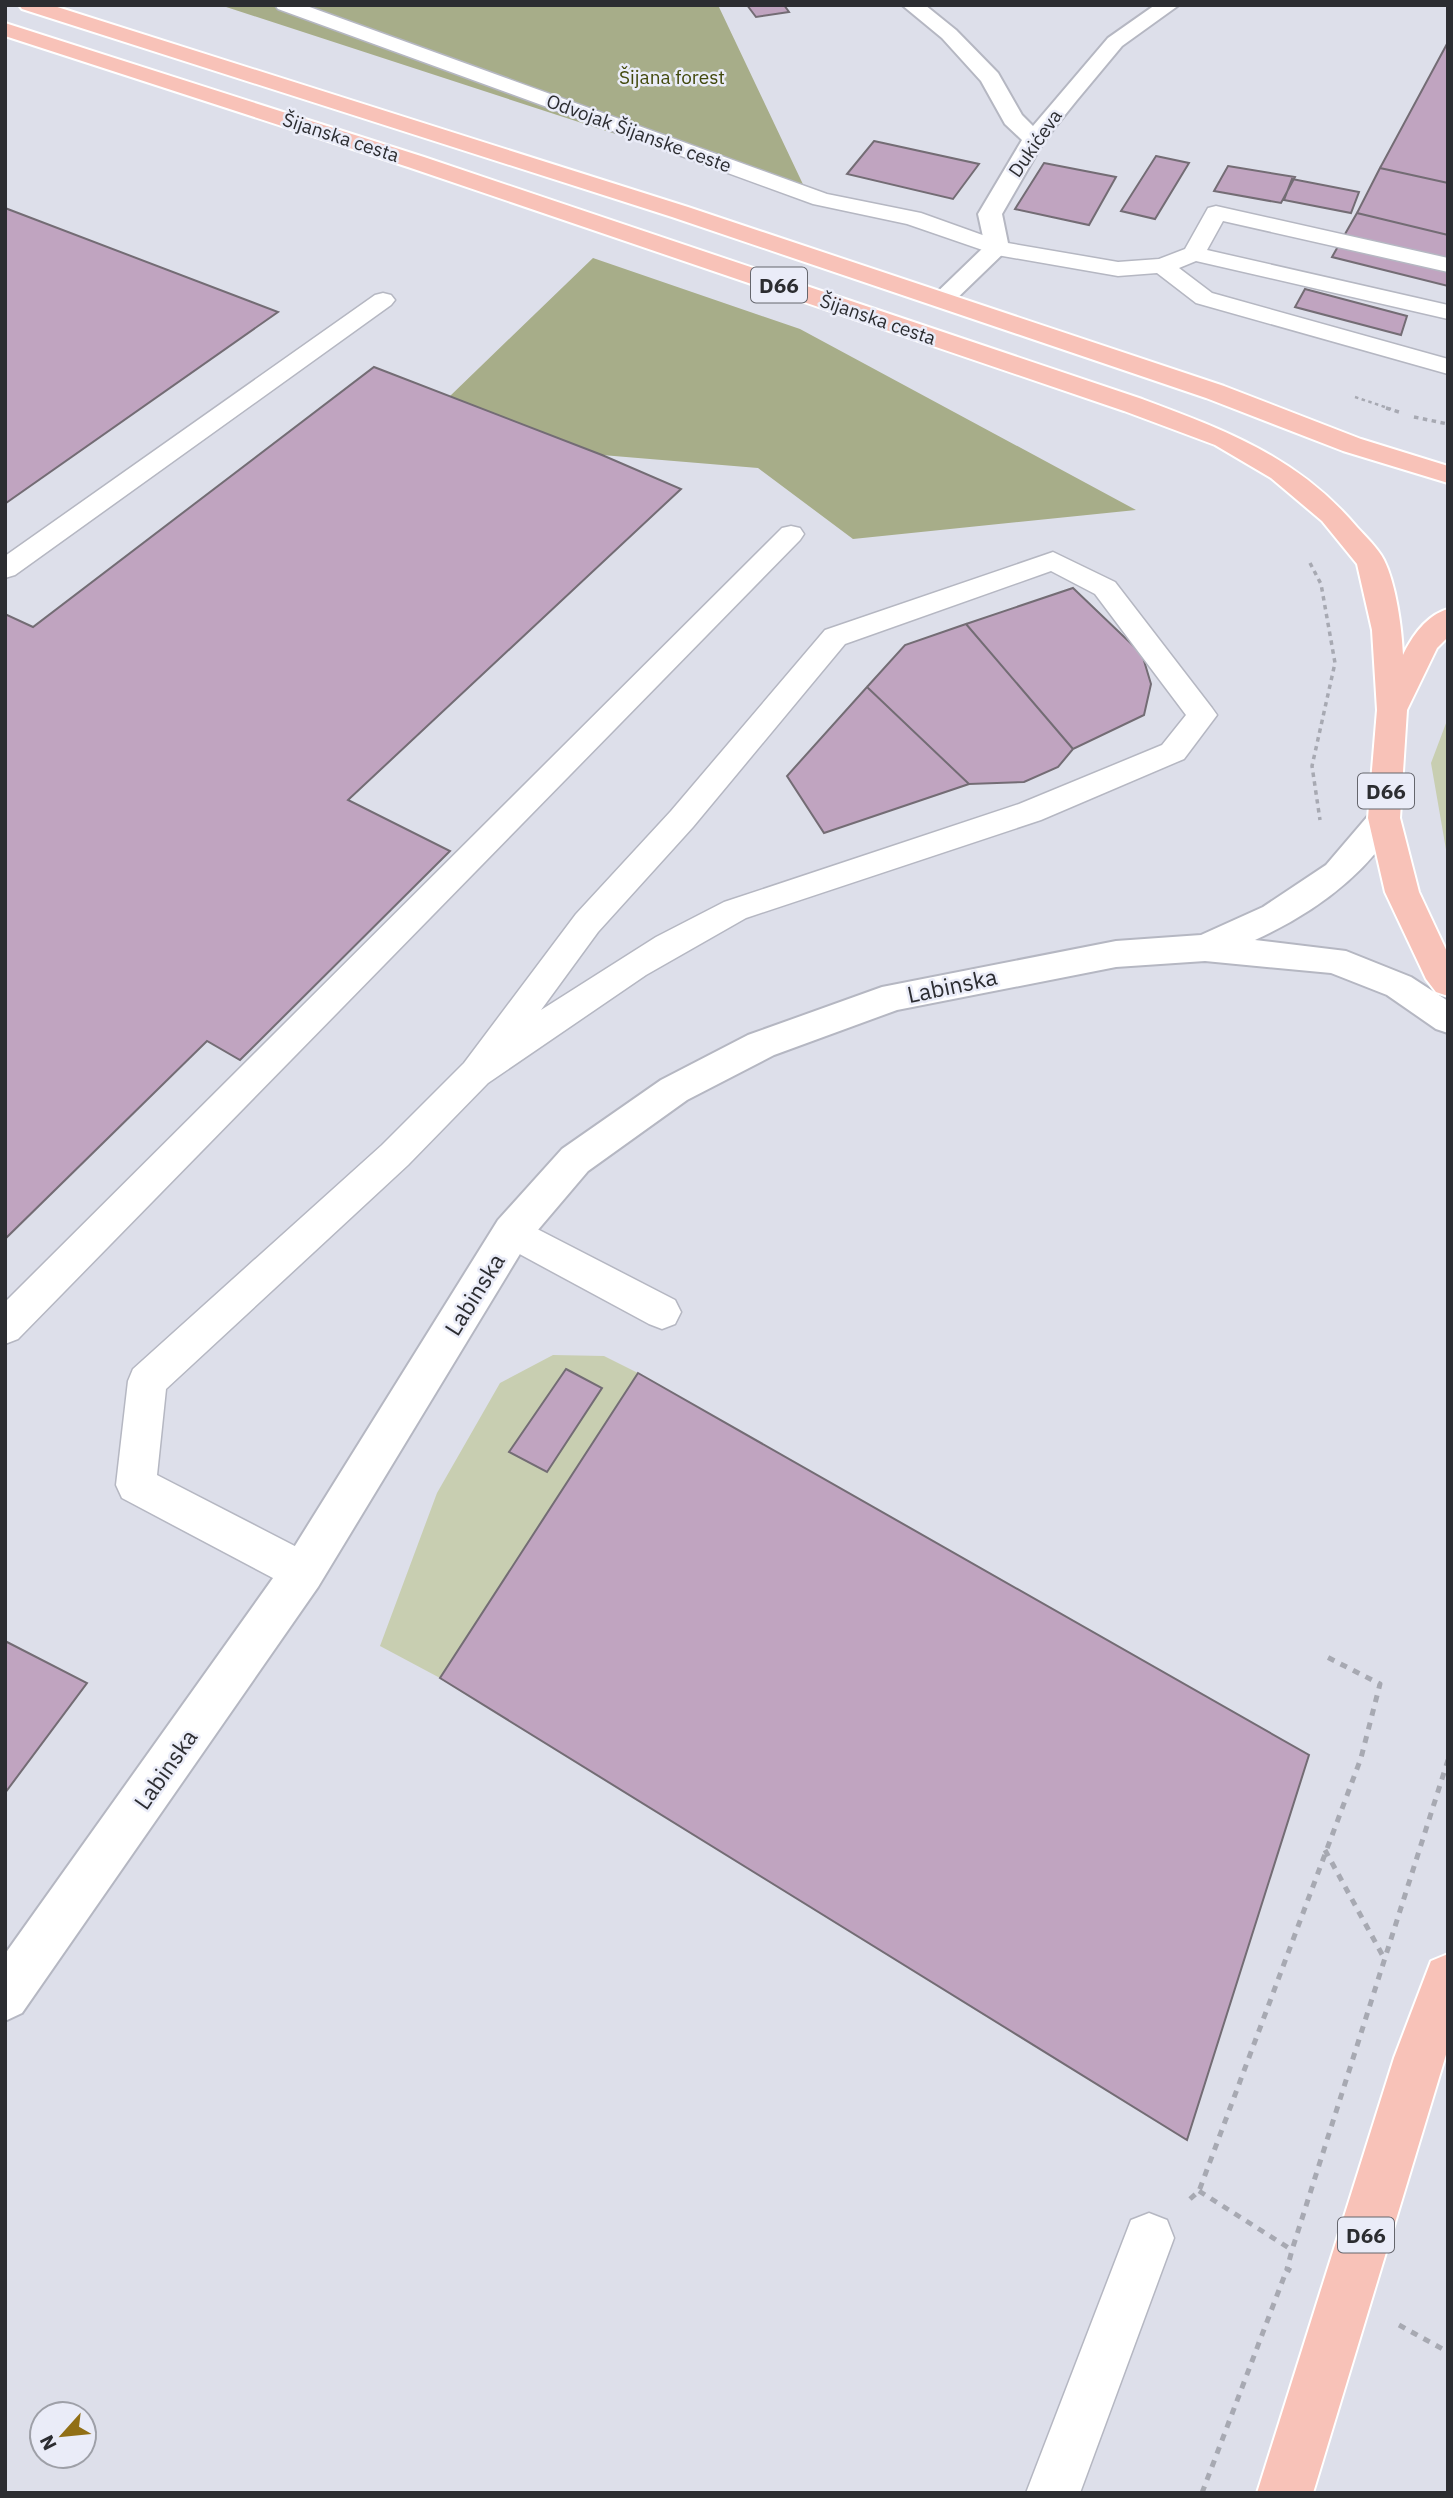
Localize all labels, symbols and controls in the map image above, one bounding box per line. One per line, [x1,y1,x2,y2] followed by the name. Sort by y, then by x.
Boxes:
[619,65,725,89] park label: Šijana forest
[543,88,735,178] street label: Odvojak Šijanske ceste
[1003,104,1067,182] street label: Dukićeva
[280,107,402,167] street label: Šijanska cesta
[751,268,807,302] road number: D66
[817,288,939,350] street label: Šijanska cesta
[1358,774,1414,808] road number: D66
[904,961,1000,1009] street label: Labinska
[437,1247,511,1341] street label: Labinska
[126,1723,204,1815] street label: Labinska
[1338,2218,1394,2252] road number: D66
[28,2400,98,2470] north arrow
[34,2431,62,2454] text: N

